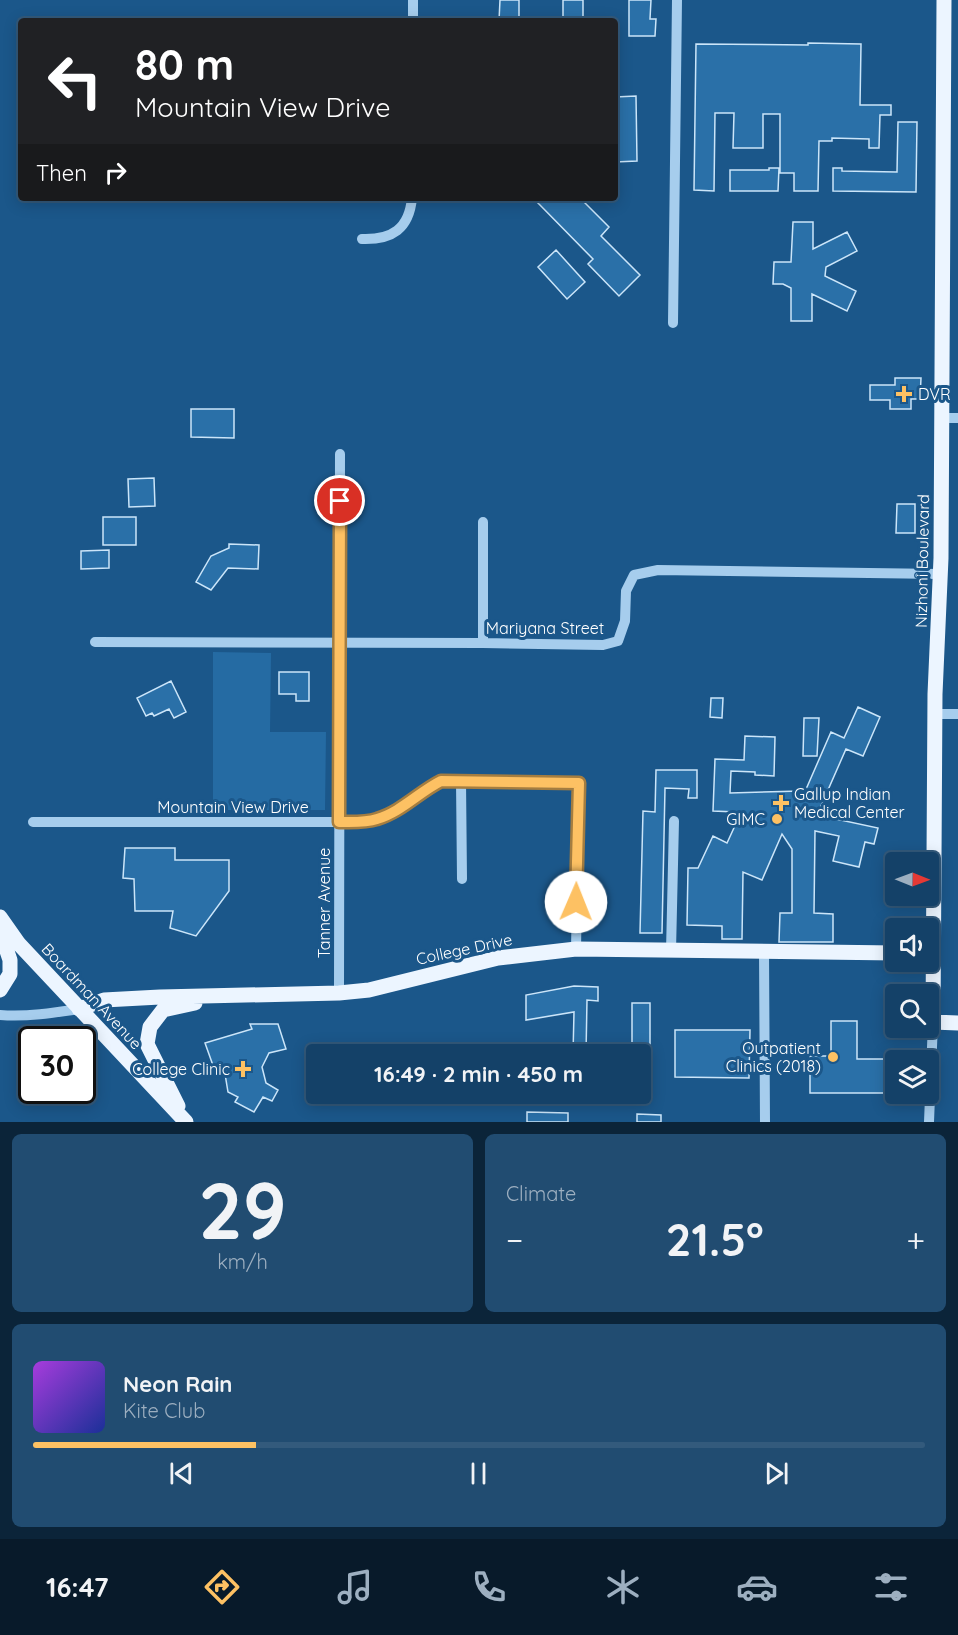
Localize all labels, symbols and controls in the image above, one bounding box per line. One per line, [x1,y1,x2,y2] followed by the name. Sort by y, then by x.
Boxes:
[135,38,234,91] text: 80 m
[36,42,114,120] icon: left
[135,90,391,124] text: Mountain View Drive
[99,156,132,189] icon: right
[36,159,87,187] text: Then
[918,384,951,404] place label: DVR
[895,385,913,403] marker: DVR
[314,475,365,526] pin
[323,484,356,517] icon: arrive
[911,494,933,628] street label: Nizhoni Boulevard
[486,618,604,638] street label: Mariyana Street
[794,784,905,822] place label: Gallup Indian Medical Center
[772,794,790,812] marker: Gallup Indian Medical Center
[157,797,309,817] street label: Mountain View Drive
[726,809,765,829] place label: GIMC
[770,812,784,826] marker: GIMC
[314,848,334,958] street label: Tanner Avenue
[885,852,939,906] north arrow
[885,852,939,1104] map controls
[544,870,608,934] position arrow
[885,918,939,972] button: sound
[414,929,514,969] street label: College Drive
[38,939,146,1053] street label: Boardman Avenue
[885,984,939,1038] button: search
[18,1026,96,1104] speed limit sign: 30
[726,1038,821,1076] place label: Outpatient Clinics (2018)
[826,1050,840,1064] marker: Outpatient Clinics (2018)
[885,1050,939,1104] button: layers
[132,1059,230,1079] place label: College Clinic
[234,1060,252,1078] marker: College Clinic
[374,1060,583,1088] text: 16:49 · 2 min · 450 m
[198,1161,287,1259] text: 29
[506,1181,576,1206] text: Climate
[666,1211,764,1267] text: 21.5°
[506,1219,523,1260] text: −
[906,1219,925,1260] text: +
[217,1249,268,1274] text: km/h
[123,1370,232,1398] text: Neon Rain
[123,1398,205,1423] text: Kite Club
[165,1457,198,1490] icon: previous
[462,1457,495,1490] icon: pause
[760,1457,793,1490] icon: next
[201,1566,243,1608] icon: directions
[334,1566,376,1608] icon: music
[468,1566,510,1608] icon: phone
[602,1566,644,1608] icon: climate
[736,1566,778,1608] icon: car
[870,1566,912,1608] icon: filters
[46,1570,109,1604] text: 16:47

